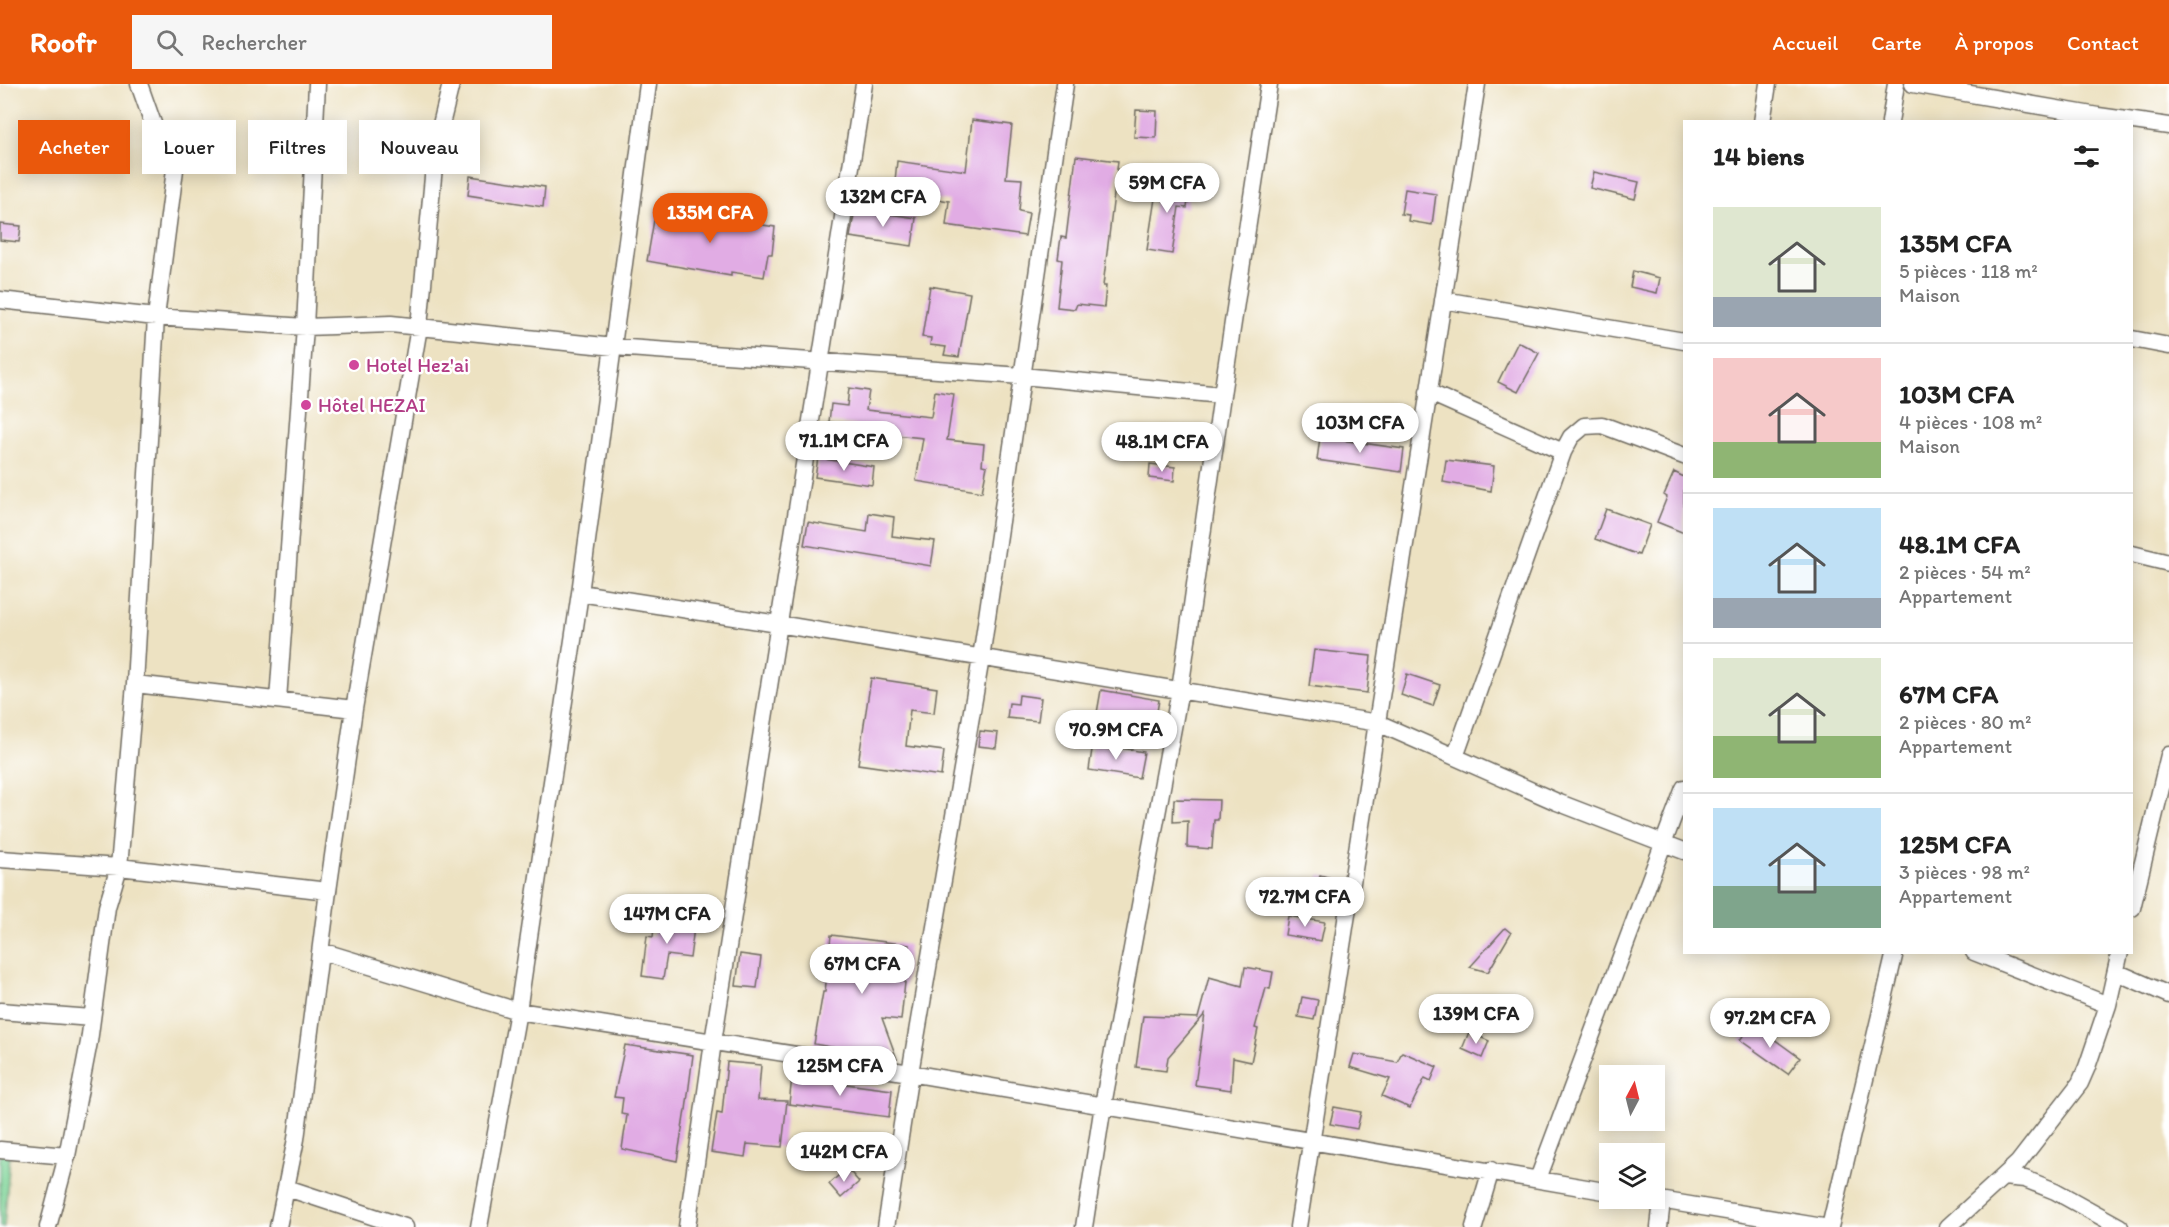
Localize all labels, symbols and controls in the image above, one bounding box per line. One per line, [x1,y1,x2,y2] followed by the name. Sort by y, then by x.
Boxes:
[132,15,552,69] search box
[30,25,96,59] text: Roofr
[153,26,186,59] icon: search
[201,29,307,56] text: Rechercher
[1773,30,1838,55] text: Accueil
[1871,30,1922,55] text: Carte
[1955,30,2034,55] text: À propos
[2067,30,2139,55] text: Contact
[18,120,130,174] chip: Acheter
[142,120,236,174] chip: Louer
[248,120,347,174] chip: Filtres
[359,120,480,174] chip: Nouveau
[1713,140,1805,172] text: 14 biens
[2070,140,2103,173] icon: filters
[1112,163,1222,214] pin: 59M CFA
[1129,170,1206,194] text: 59M CFA
[821,177,945,228] pin: 132M CFA
[840,184,926,208] text: 132M CFA
[648,193,772,244] pin: 135M CFA
[667,200,753,224] text: 135M CFA
[1899,227,2012,259] text: 135M CFA
[1761,231,1833,303] icon: home
[1899,259,2038,283] text: 5 pièces · 118 m²
[1899,283,1960,307] text: Maison
[366,353,469,377] place label: Hotel Hez'ai
[347,358,361,372] marker: Hotel Hez'ai
[1899,378,2014,410] text: 103M CFA
[1761,382,1833,454] icon: home
[318,393,426,417] place label: Hôtel HEZAI
[299,398,313,412] marker: Hôtel HEZAI
[1298,403,1422,454] pin: 103M CFA
[1316,410,1404,434] text: 103M CFA
[1899,410,2042,434] text: 4 pièces · 108 m²
[775,421,913,472] pin: 71.1M CFA
[1093,422,1231,473] pin: 48.1M CFA
[799,428,889,452] text: 71.1M CFA
[1115,429,1209,453] text: 48.1M CFA
[1899,434,1960,458] text: Maison
[1899,528,2020,560] text: 48.1M CFA
[1761,532,1833,604] icon: home
[1899,560,2031,584] text: 2 pièces · 54 m²
[1899,584,2012,608] text: Appartement
[1899,678,1999,710] text: 67M CFA
[1761,682,1833,754] icon: home
[1047,710,1185,761] pin: 70.9M CFA
[1899,710,2032,734] text: 2 pièces · 80 m²
[1069,717,1163,741] text: 70.9M CFA
[1899,734,2012,758] text: Appartement
[1899,828,2011,860] text: 125M CFA
[1761,832,1833,904] icon: home
[1899,860,2030,884] text: 3 pièces · 98 m²
[1236,877,1374,928] pin: 72.7M CFA
[1259,884,1351,908] text: 72.7M CFA
[1899,884,2012,908] text: Appartement
[605,894,729,945] pin: 147M CFA
[623,901,711,925] text: 147M CFA
[807,944,917,995] pin: 67M CFA
[824,951,900,975] text: 67M CFA
[1414,994,1538,1045] pin: 139M CFA
[1701,998,1839,1049] pin: 97.2M CFA
[1433,1001,1519,1025] text: 139M CFA
[1724,1005,1816,1029] text: 97.2M CFA
[778,1046,902,1097] pin: 125M CFA
[797,1053,883,1077] text: 125M CFA
[1599,1065,1665,1131] north arrow
[1599,1065,1665,1209] map controls
[782,1132,906,1183] pin: 142M CFA
[800,1139,888,1163] text: 142M CFA
[1599,1143,1665,1209] button: layers

